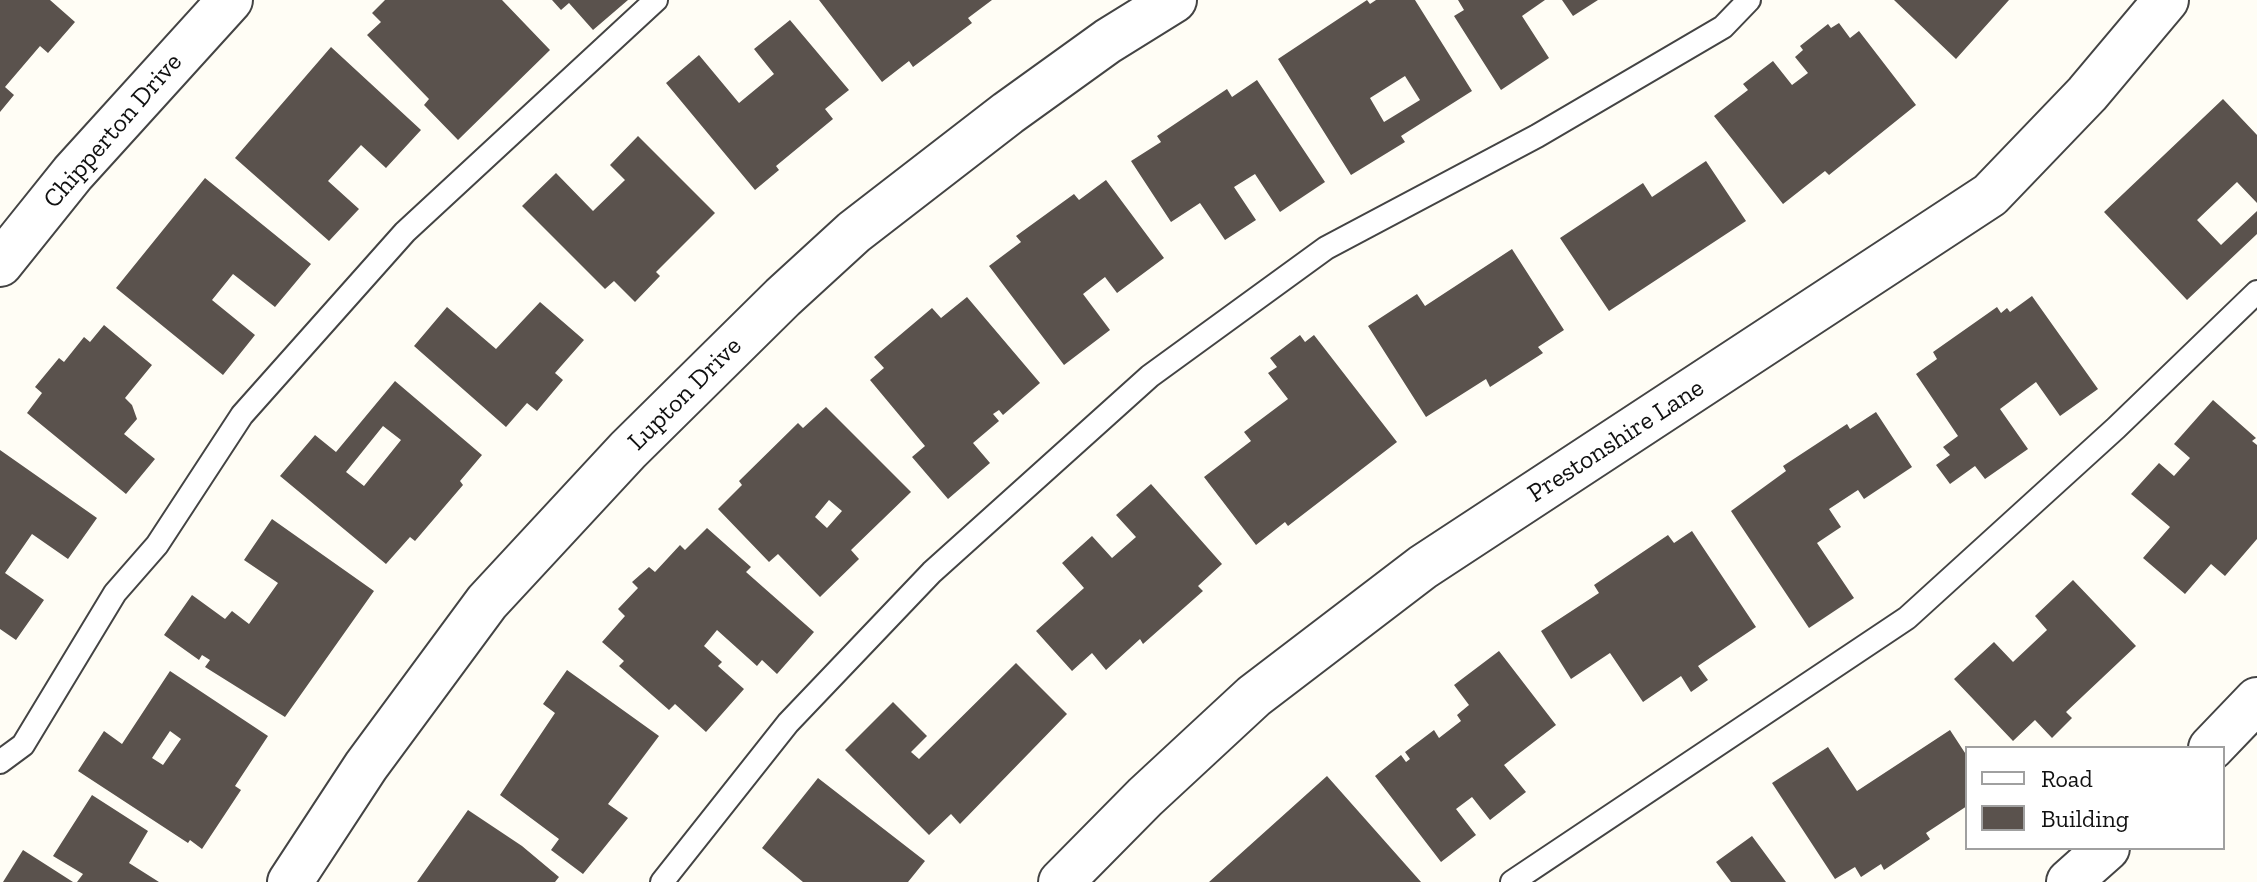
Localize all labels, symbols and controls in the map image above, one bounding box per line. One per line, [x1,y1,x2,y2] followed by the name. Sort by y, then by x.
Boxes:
[37,47,189,215] street label: Chipperton Drive
[622,331,748,457] street label: Lupton Drive
[1522,373,1710,509] street label: Prestonshire Lane
[1965,746,2225,850] legend
[2041,764,2093,793] text: Road
[2041,804,2129,833] text: Building

